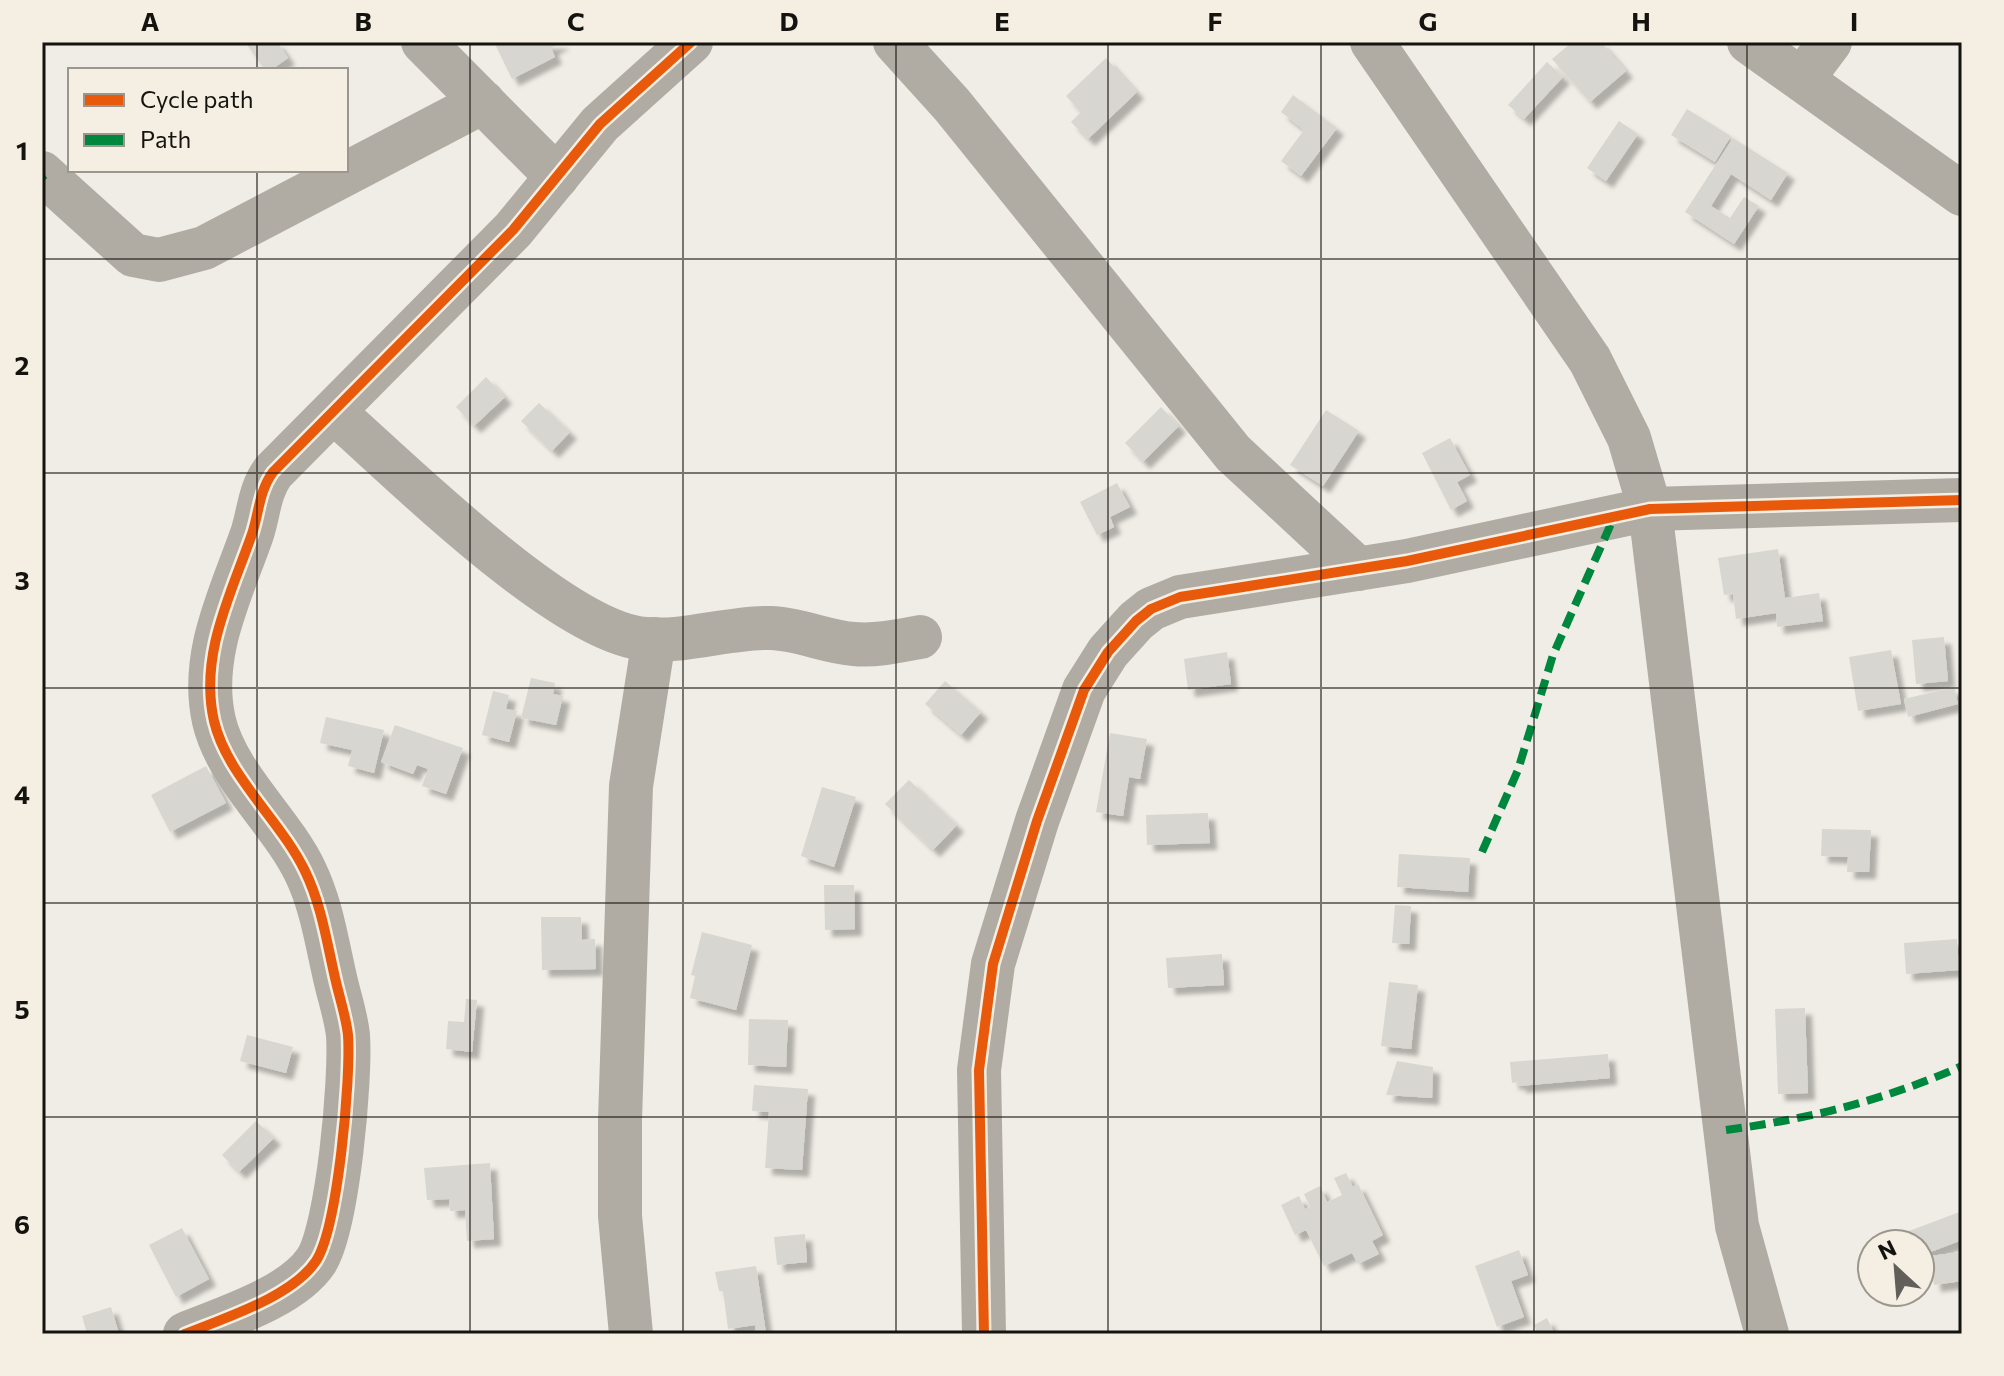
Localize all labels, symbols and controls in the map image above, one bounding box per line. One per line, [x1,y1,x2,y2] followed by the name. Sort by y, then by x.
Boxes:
[141,5,160,36] text: A
[354,5,372,36] text: B
[567,5,585,36] text: C
[779,5,799,36] text: D
[994,5,1010,36] text: E
[1207,5,1223,36] text: F
[1419,5,1437,36] text: G
[1631,5,1651,36] text: H
[1850,5,1858,36] text: I
[68,68,348,172] legend
[140,84,254,113] text: Cycle path
[140,124,191,153] text: Path
[16,134,28,165] text: 1
[15,349,29,380] text: 2
[14,564,30,595] text: 3
[14,778,30,809] text: 4
[14,993,30,1024] text: 5
[14,1208,30,1239] text: 6
[1856,1228,1936,1308] north arrow
[1874,1234,1900,1265] text: N

